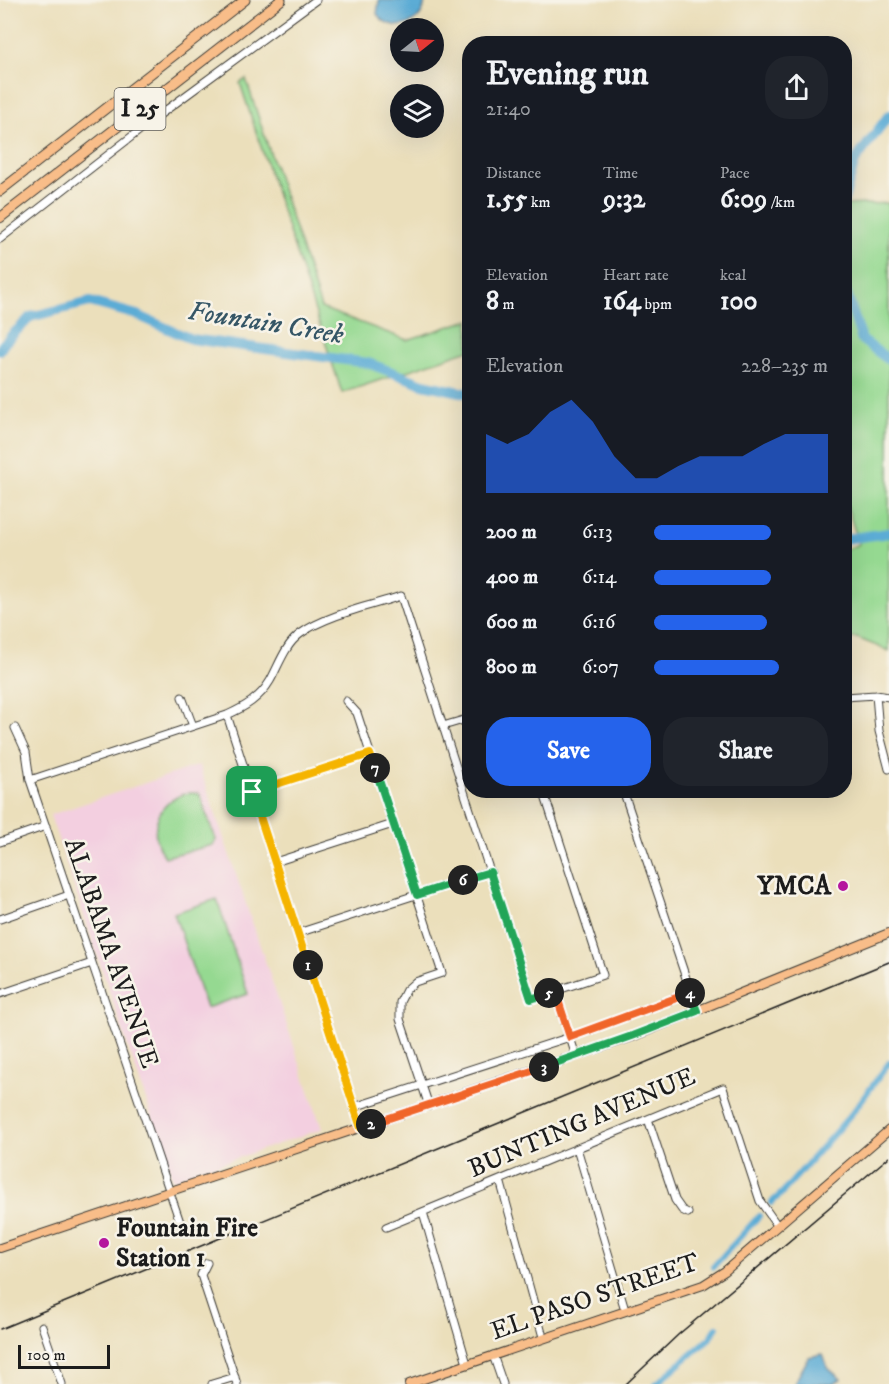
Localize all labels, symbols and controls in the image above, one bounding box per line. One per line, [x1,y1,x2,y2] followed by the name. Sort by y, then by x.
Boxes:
[390,18,444,72] north arrow
[390,18,444,138] map controls
[486,54,648,95] text: Evening run
[765,56,828,119] button: share
[390,84,444,138] button: layers
[114,88,166,130] road number: I 25
[486,97,531,122] text: 21:40
[486,163,541,183] text: Distance
[603,163,638,183] text: Time
[720,163,750,183] text: Pace
[486,183,527,216] text: 1.55
[603,183,645,216] text: 9:32
[720,183,767,216] text: 6:09
[527,192,551,212] text: km
[767,192,795,212] text: /km
[486,265,548,285] text: Elevation
[603,265,669,285] text: Heart rate
[720,265,746,285] text: kcal
[486,285,499,318] text: 8
[603,285,641,318] text: 164
[720,285,757,318] text: 100
[186,294,347,352] water label: Fountain Creek
[499,294,514,314] text: m
[641,294,672,314] text: bpm
[486,354,563,379] text: Elevation
[741,354,828,379] text: 228–235 m
[486,520,537,545] text: 200 m
[582,520,612,545] text: 6:13
[486,565,538,590] text: 400 m
[582,565,616,590] text: 6:14
[486,610,537,635] text: 600 m
[582,610,615,635] text: 6:16
[486,655,537,680] text: 800 m
[582,655,619,680] text: 6:07
[486,717,651,786] button: Save
[663,717,828,786] button: Share
[360,753,390,783] pin: 7
[371,758,379,778] text: 7
[226,766,277,817] pin
[235,775,268,808] icon: arrive
[56,833,166,1073] street label: ALABAMA AVENUE
[448,865,478,895] pin: 6
[459,870,467,890] text: 6
[756,870,832,903] place label: YMCA
[836,879,850,893] marker: YMCA
[293,950,323,980] pin: 1
[305,955,311,975] text: 1
[534,978,564,1008] pin: 5
[675,978,705,1008] pin: 4
[545,983,553,1003] text: 5
[685,983,695,1003] text: 4
[529,1052,559,1082] pin: 3
[541,1057,547,1077] text: 3
[463,1060,701,1186] street label: BUNTING AVENUE
[356,1109,386,1139] pin: 2
[367,1114,375,1134] text: 2
[116,1212,258,1275] place label: Fountain Fire Station 1
[97,1236,111,1250] marker: Fountain Fire Station 1
[486,1246,704,1348] street label: EL PASO STREET
[18,1342,110,1370] scale bar
[27,1345,66,1365] text: 100 m

